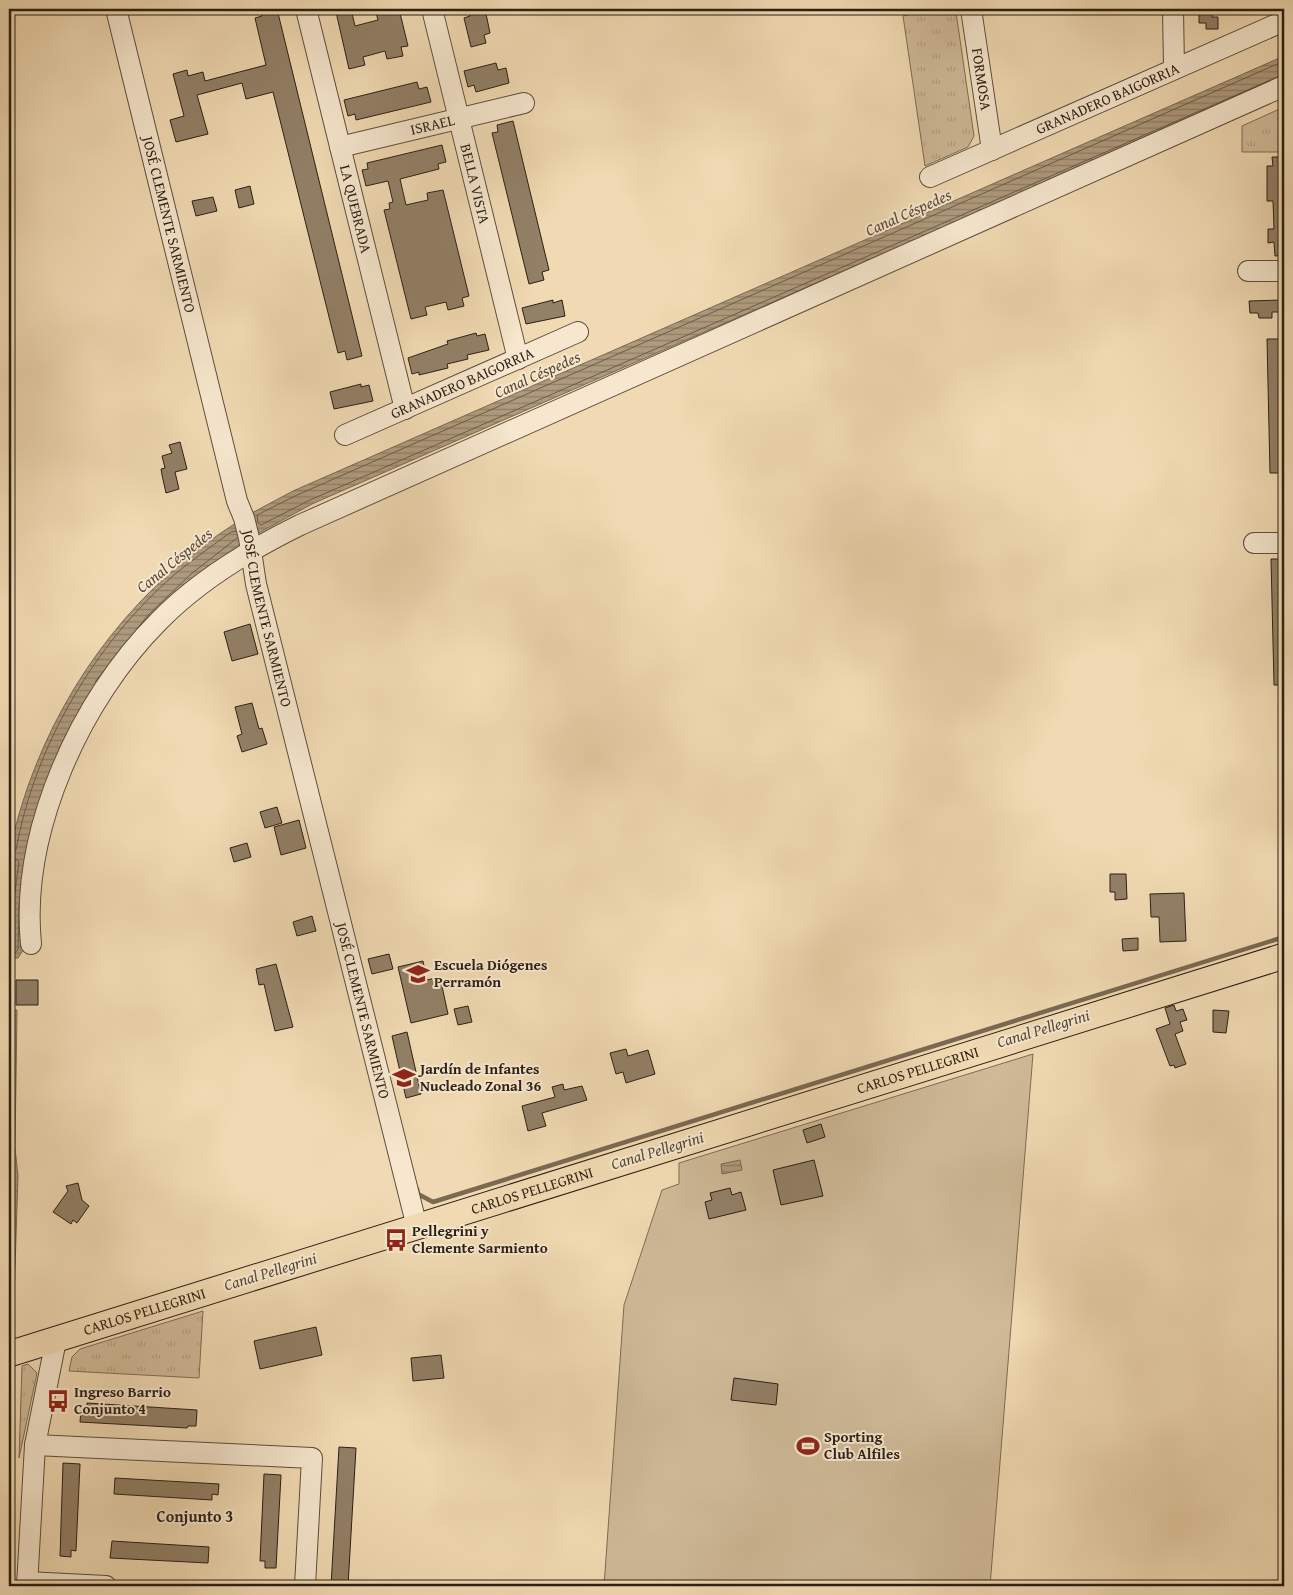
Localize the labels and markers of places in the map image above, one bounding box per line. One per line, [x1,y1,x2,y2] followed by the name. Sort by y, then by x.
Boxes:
[434,954,547,992] place label: Escuela Diógenes Perramón
[405,961,431,987] school or university icon: Escuela Diógenes Perramón
[417,1058,541,1096] place label: Jardín de Infantes Nucleado Zonal 36
[391,1065,417,1091] school or university icon: Jardín de Infantes Nucleado Zonal 36
[412,1220,548,1258] place label: Pellegrini y Clemente Sarmiento
[383,1227,409,1253] bus stop icon: Pellegrini y Clemente Sarmiento
[74,1381,171,1419] place label: Ingreso Barrio Conjunto 4
[45,1388,71,1414] bus stop icon: Ingreso Barrio Conjunto 4
[824,1426,900,1464] place label: Sporting Club Alfiles
[795,1433,821,1459] sports icon: Sporting Club Alfiles

